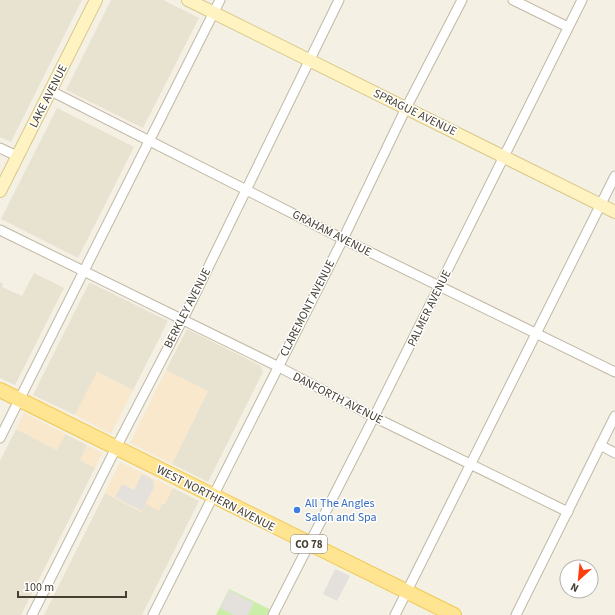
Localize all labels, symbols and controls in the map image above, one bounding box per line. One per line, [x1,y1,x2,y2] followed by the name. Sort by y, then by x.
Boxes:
[25,62,72,131] street label: LAKE AVENUE
[370,85,459,140] street label: SPRAGUE AVENUE
[289,206,374,261] street label: GRAHAM AVENUE
[276,257,339,359] street label: CLAREMONT AVENUE
[160,265,215,351] street label: BERKLEY AVENUE
[403,267,455,349] street label: PALMER AVENUE
[290,368,386,429] street label: DANFORTH AVENUE
[153,461,278,536] street label: WEST NORTHERN AVENUE
[305,495,377,526] place label: All The Angles Salon and Spa
[292,505,302,515] marker: All The Angles Salon and Spa
[291,535,327,553] road number: CO 78
[559,559,599,599] north arrow
[18,573,126,599] scale bar
[24,579,54,596] text: 100 m
[568,579,581,596] text: N

